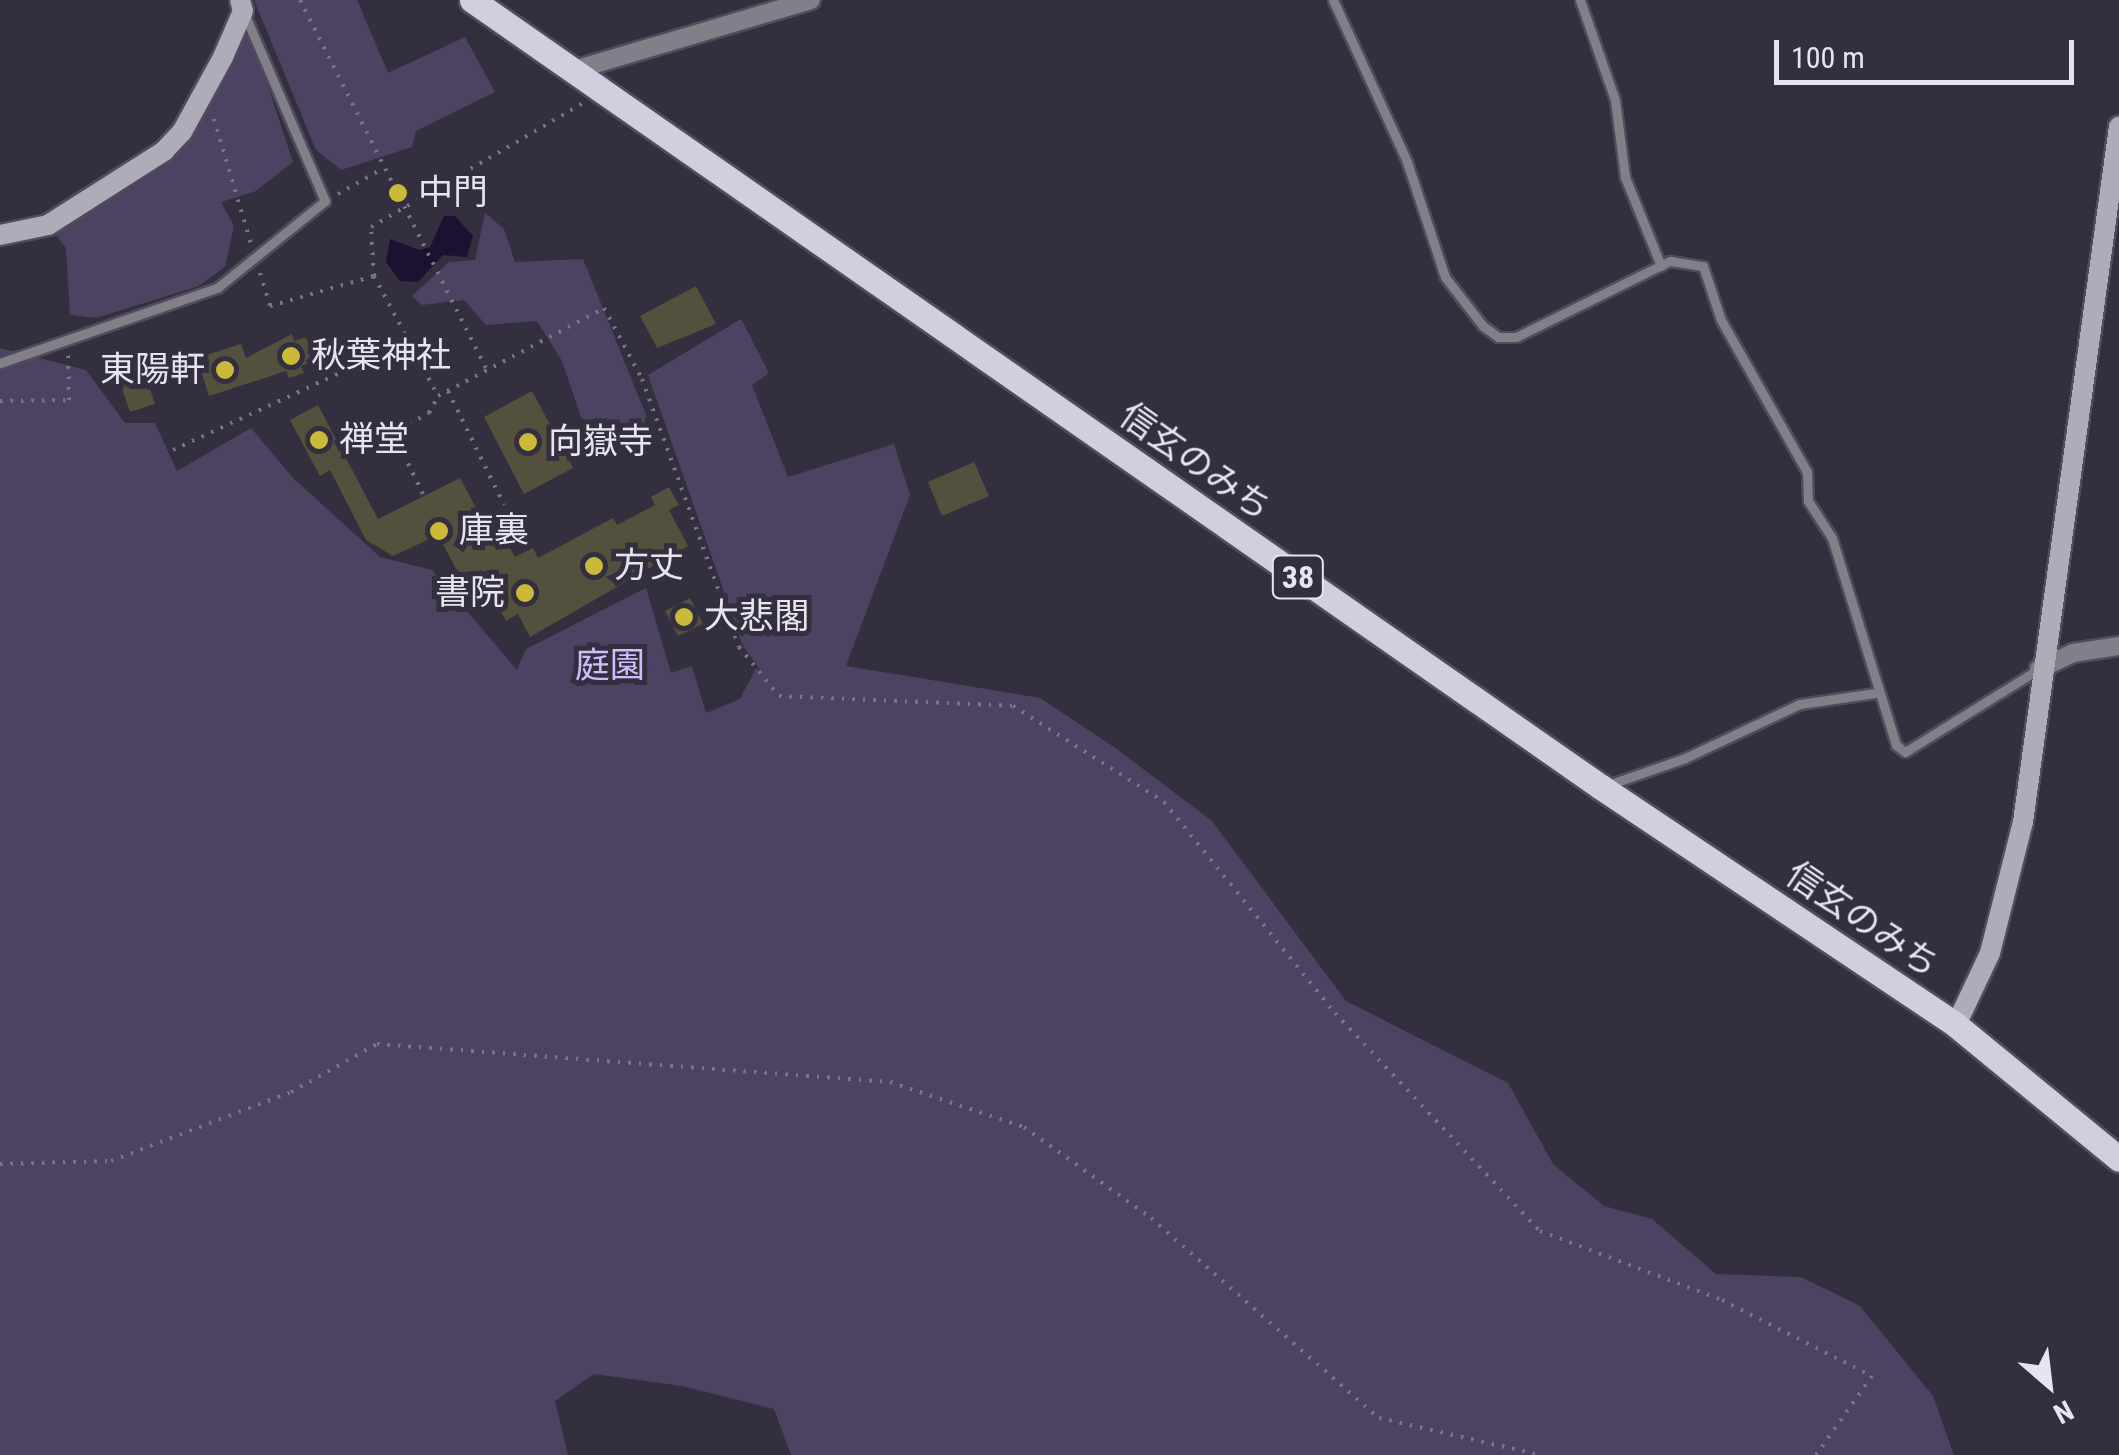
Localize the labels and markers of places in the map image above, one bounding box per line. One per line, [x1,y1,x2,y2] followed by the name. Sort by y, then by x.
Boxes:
[418,172,488,214] place label: 中門
[387,182,409,204] marker: 中門
[311,335,451,377] place label: 秋葉神社
[280,345,302,367] marker: 秋葉神社
[100,349,205,391] place label: 東陽軒
[214,359,236,381] marker: 東陽軒
[339,419,409,461] place label: 禅堂
[548,421,653,463] place label: 向嶽寺
[308,429,330,451] marker: 禅堂
[517,431,539,453] marker: 向嶽寺
[459,510,529,552] place label: 庫裏
[428,520,450,542] marker: 庫裏
[614,545,684,587] place label: 方丈
[583,555,605,577] marker: 方丈
[435,572,505,614] place label: 書院
[514,582,536,604] marker: 書院
[704,596,809,638] place label: 大悲閣
[673,606,695,628] marker: 大悲閣

